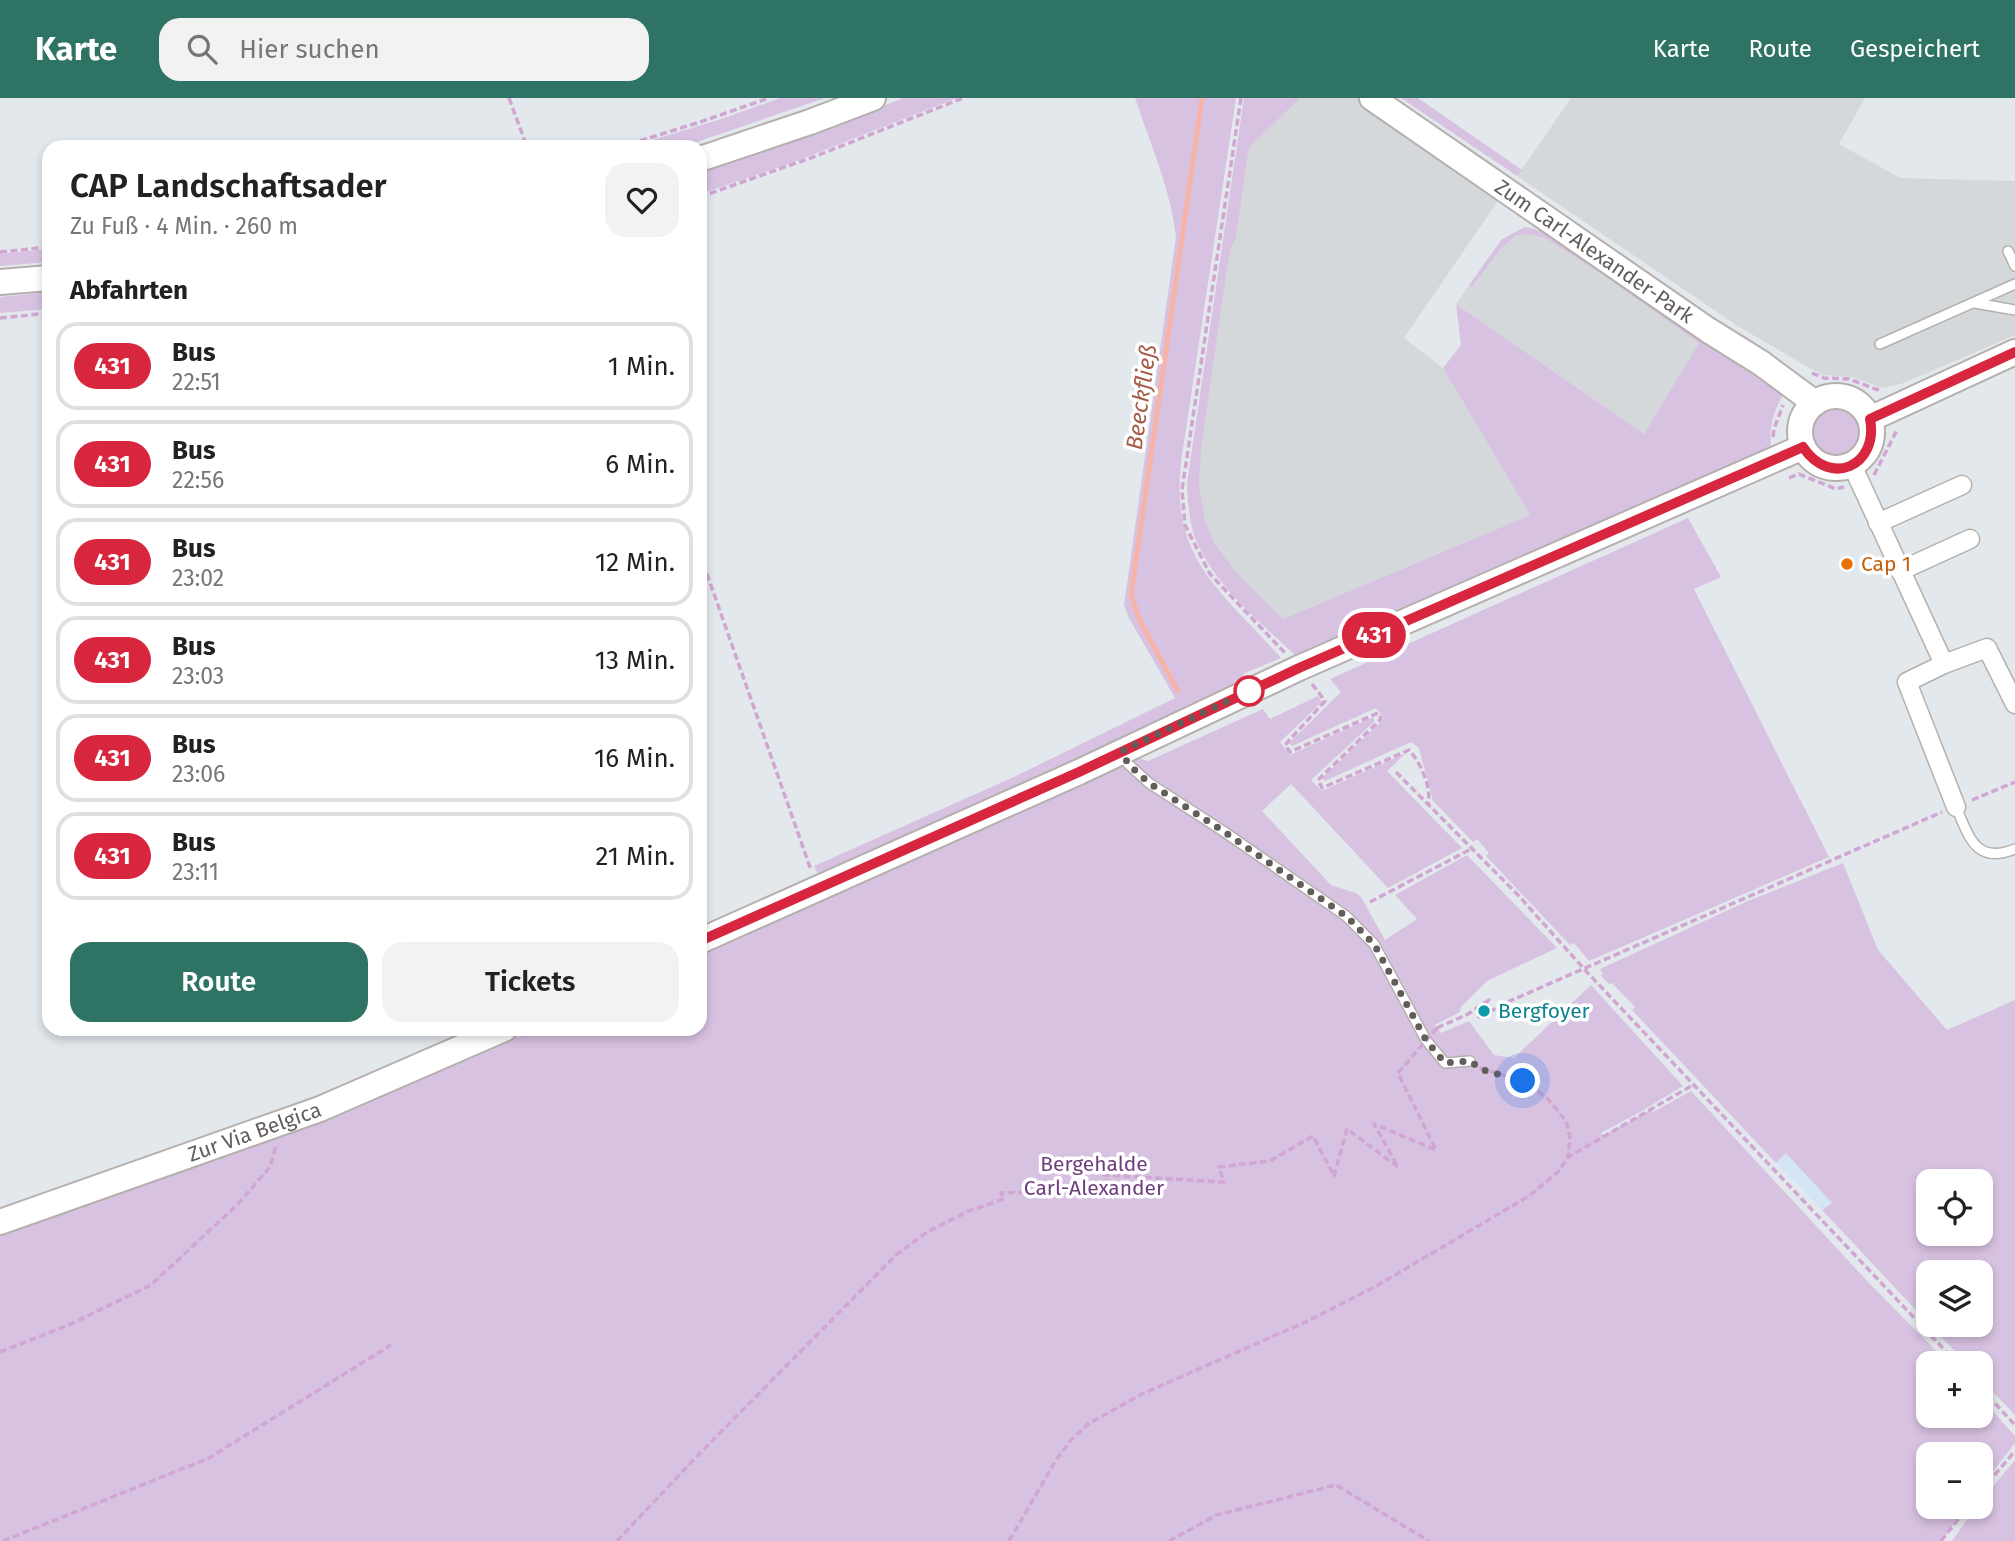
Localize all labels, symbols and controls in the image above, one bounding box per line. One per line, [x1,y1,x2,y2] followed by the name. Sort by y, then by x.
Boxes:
[159,18,649,81] search box
[35,29,117,69] text: Karte
[183,30,221,68] icon: search
[239,34,380,65] text: Hier suchen
[1653,35,1710,63] text: Karte
[1748,35,1812,63] text: Route
[1850,35,1980,63] text: Gespeichert
[605,163,679,237] button: heart
[70,166,387,206] text: CAP Landschaftsader
[1490,174,1699,329] street label: Zum Carl-Alexander-Park
[70,212,298,240] text: Zu Fuß · 4 Min. · 260 m
[70,275,188,306] text: Abfahrten
[172,337,215,368] text: Bus
[1120,342,1162,452] water label: Beeckfließ
[608,351,675,382] text: 1 Min.
[94,352,131,380] text: 431
[172,368,221,396] text: 22:51
[172,435,215,466] text: Bus
[605,449,675,480] text: 6 Min.
[94,450,131,478] text: 431
[172,466,224,494] text: 22:56
[172,533,215,564] text: Bus
[595,547,675,578] text: 12 Min.
[94,548,131,576] text: 431
[1861,551,1911,577] place label: Cap 1
[1839,556,1855,572] marker: Cap 1
[172,564,224,592] text: 23:02
[1334,612,1414,658] line badge: 431
[1356,621,1392,649] text: 431
[172,631,215,662] text: Bus
[595,645,675,676] text: 13 Min.
[94,646,131,674] text: 431
[172,662,224,690] text: 23:03
[1234,676,1264,706] unlabelled marker
[172,729,215,760] text: Bus
[594,743,675,774] text: 16 Min.
[94,744,131,772] text: 431
[172,760,225,788] text: 23:06
[172,827,215,858] text: Bus
[596,841,675,872] text: 21 Min.
[94,842,131,870] text: 431
[172,858,219,886] text: 23:11
[70,942,368,1022] button: Route
[382,942,679,1022] button: Tickets
[1498,998,1590,1024] place label: Bergfoyer
[1476,1003,1492,1019] marker: Bergfoyer
[1505,1063,1540,1098] your location
[184,1097,325,1168] street label: Zur Via Belgica
[1024,1151,1164,1201] park label: Bergehalde Carl-Alexander
[1916,1169,1993,1519] map controls
[1916,1169,1993,1246] button: locate
[1916,1260,1993,1337] button: layers
[1916,1351,1993,1428] button: +
[1916,1442,1993,1519] button: −

